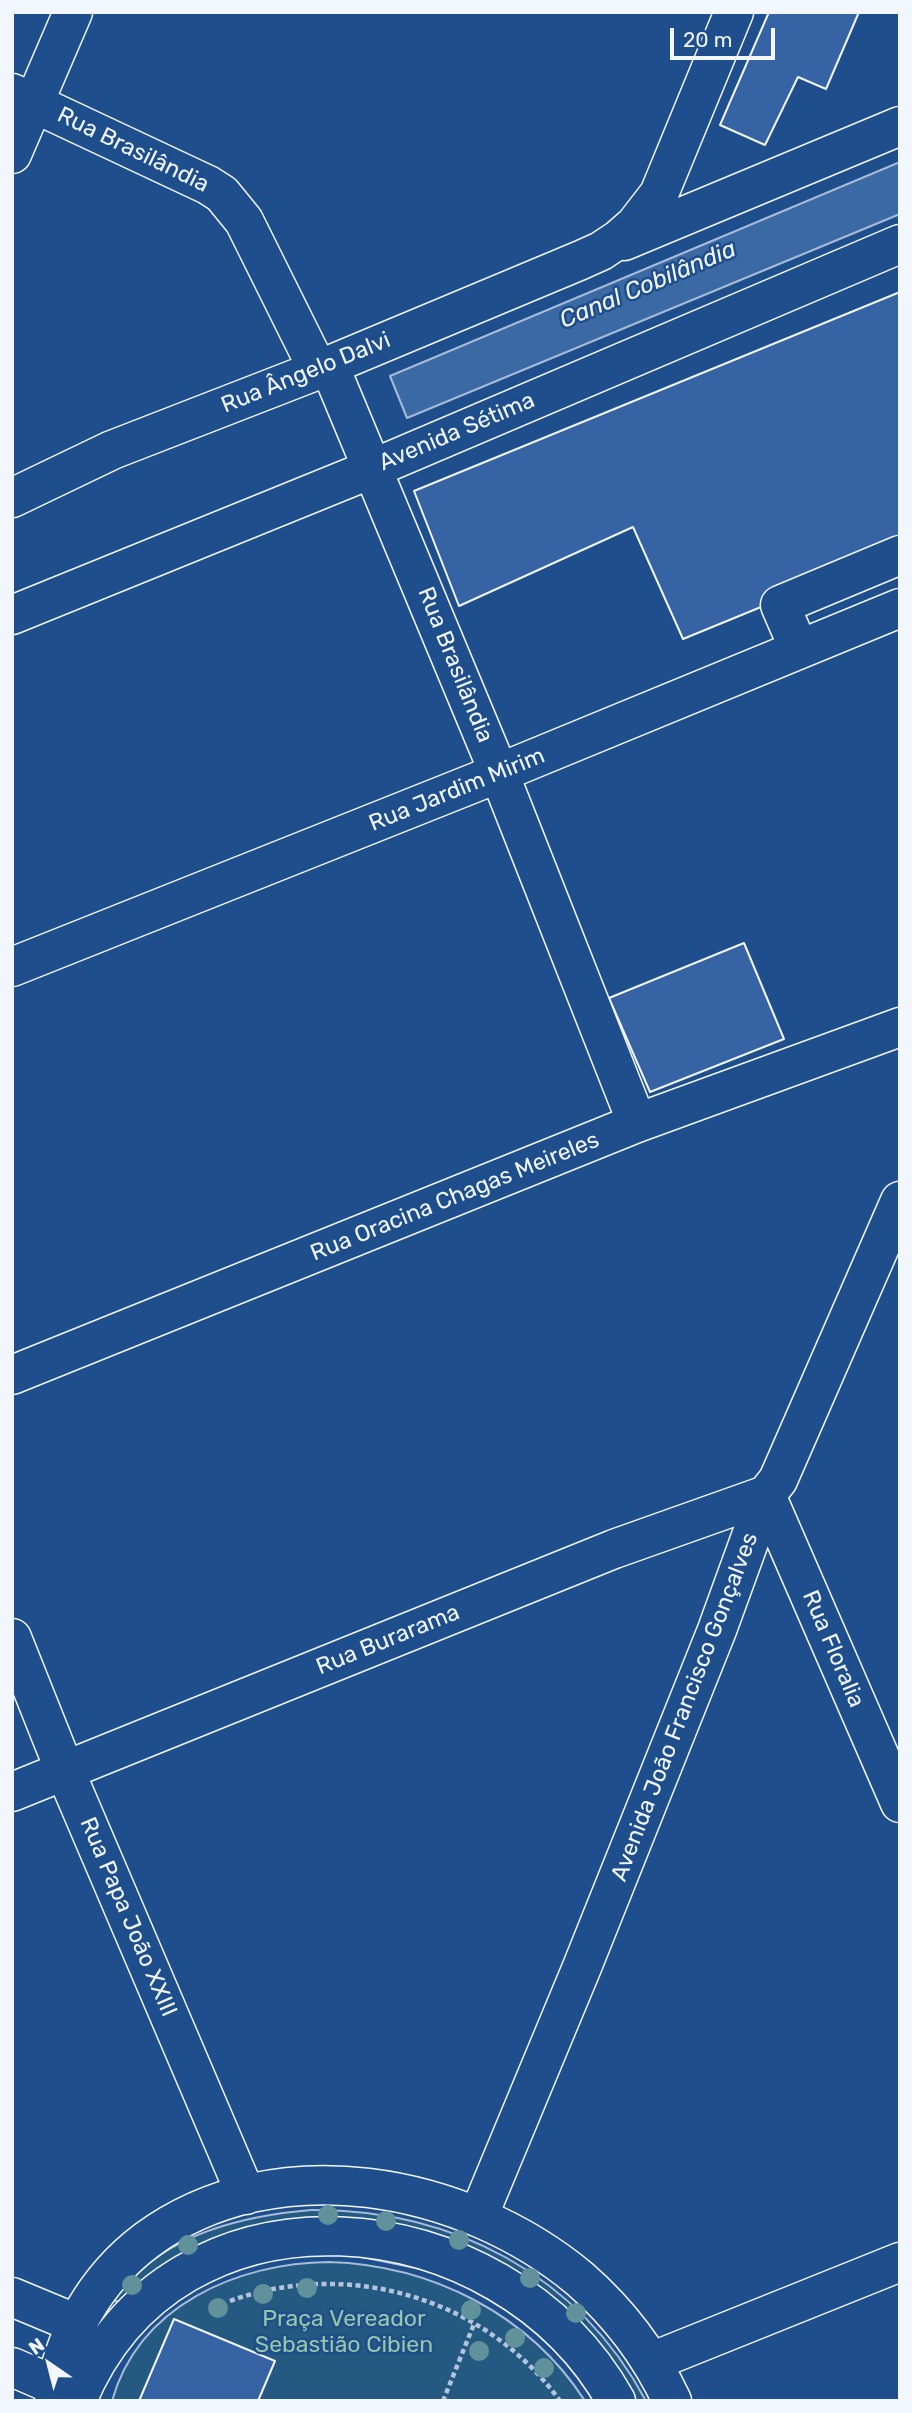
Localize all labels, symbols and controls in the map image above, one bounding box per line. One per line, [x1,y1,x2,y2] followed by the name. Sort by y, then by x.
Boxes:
[674,14,779,58] scale bar
[683,27,732,52] text: 20 m
[53,101,213,199] street label: Rua Brasilândia
[555,235,741,335] water label: Canal Cobilândia
[217,326,395,420] street label: Rua Ângelo Dalvi
[375,387,539,477] street label: Avenida Sétima
[411,583,499,747] street label: Rua Brasilândia
[365,742,549,838] street label: Rua Jardim Mirim
[307,1126,603,1268] street label: Rua Oracina Chagas Meireles
[606,1529,764,1885] street label: Avenida João Francisco Gonçalves
[796,1586,870,1712] street label: Rua Floralia
[312,1599,464,1681] street label: Rua Burarama
[74,1813,182,2021] street label: Rua Papa João XXIII
[255,2305,433,2359] park label: Praça Vereador Sebastião Cibien
[14,2329,84,2399] north arrow
[24,2333,49,2360] text: N

